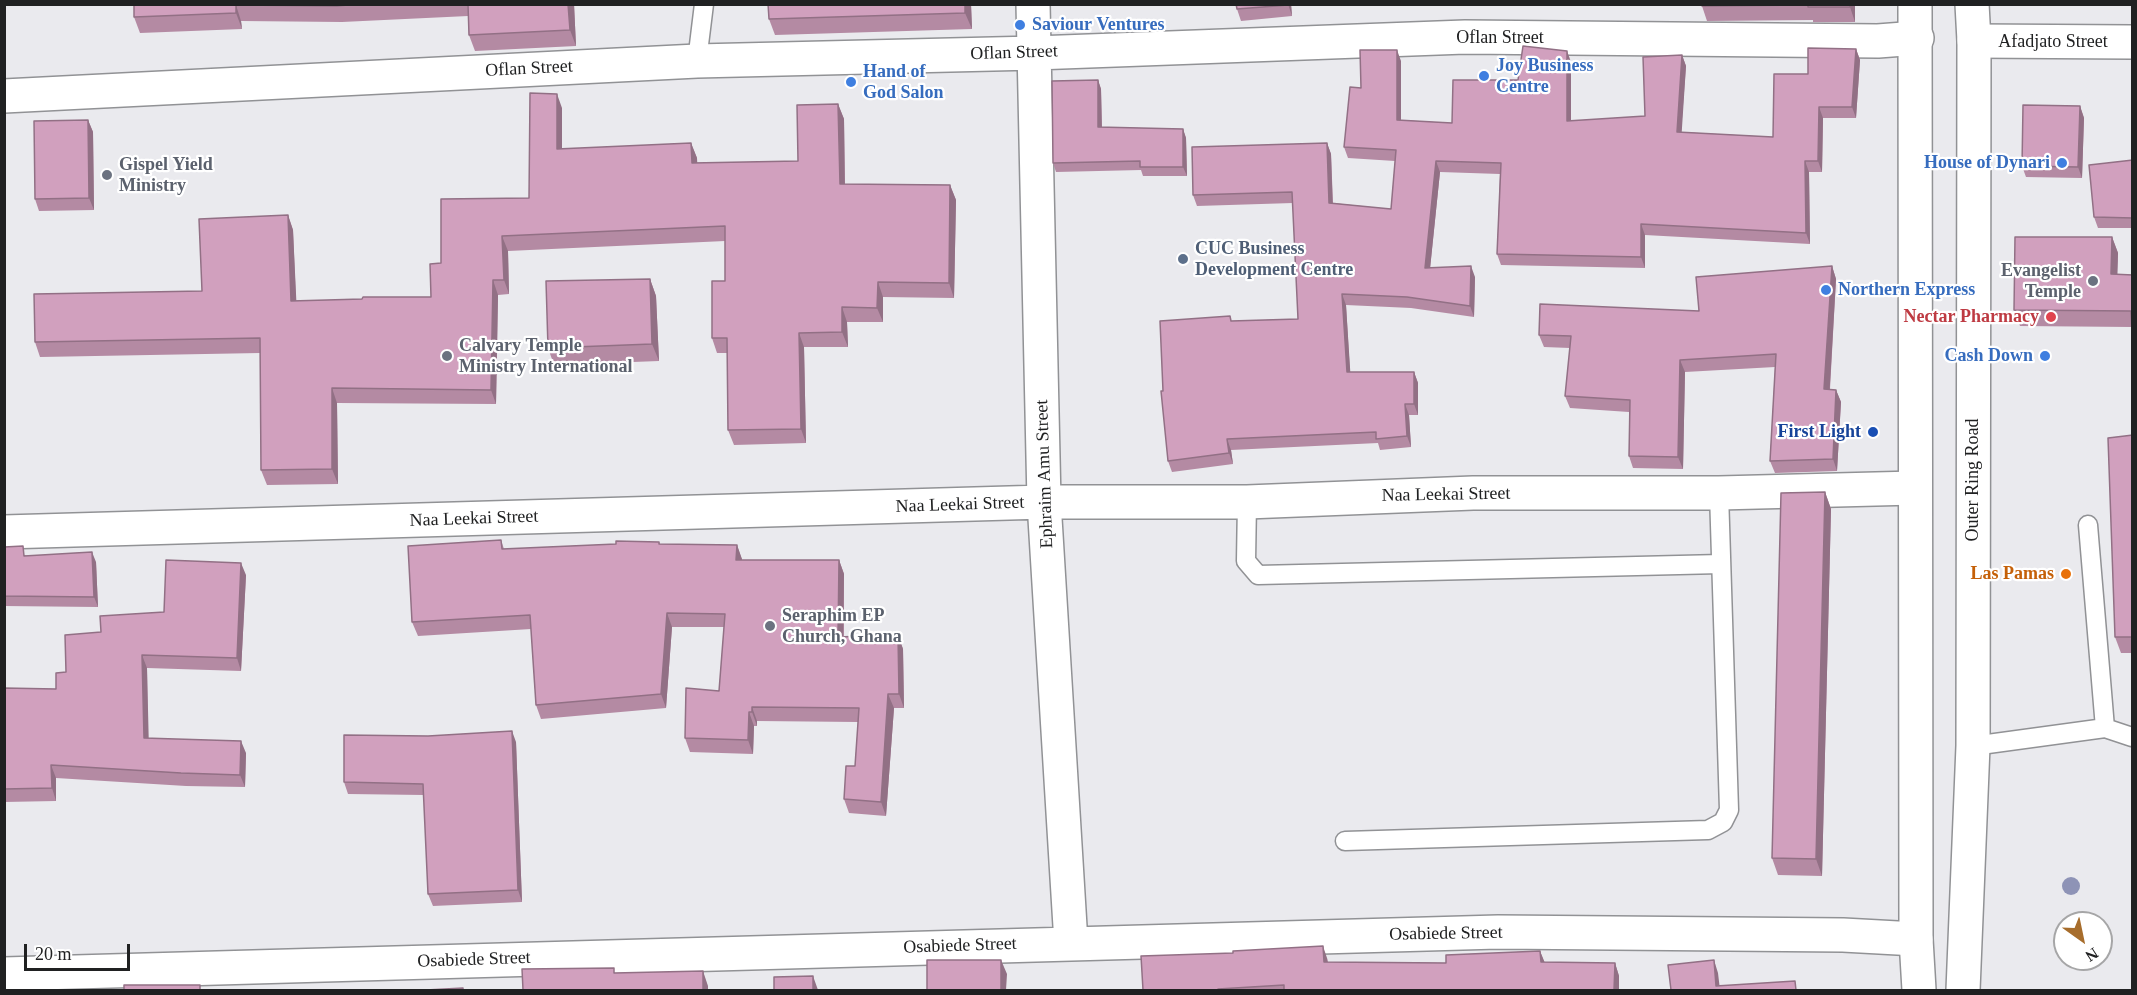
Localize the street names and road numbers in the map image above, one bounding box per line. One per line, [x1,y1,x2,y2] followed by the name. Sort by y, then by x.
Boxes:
[1456,27,1544,49] street label: Oflan Street
[1998,31,2108,53] street label: Afadjato Street
[970,41,1058,65] street label: Oflan Street
[485,56,573,82] street label: Oflan Street
[1032,399,1058,549] street label: Ephraim Amu Street
[1962,419,1984,541] street label: Outer Ring Road
[1381,483,1511,507] street label: Naa Leekai Street
[895,492,1025,518] street label: Naa Leekai Street
[409,506,539,532] street label: Naa Leekai Street
[1389,922,1503,946] street label: Osabiede Street
[903,933,1017,959] street label: Osabiede Street
[417,947,531,973] street label: Osabiede Street

